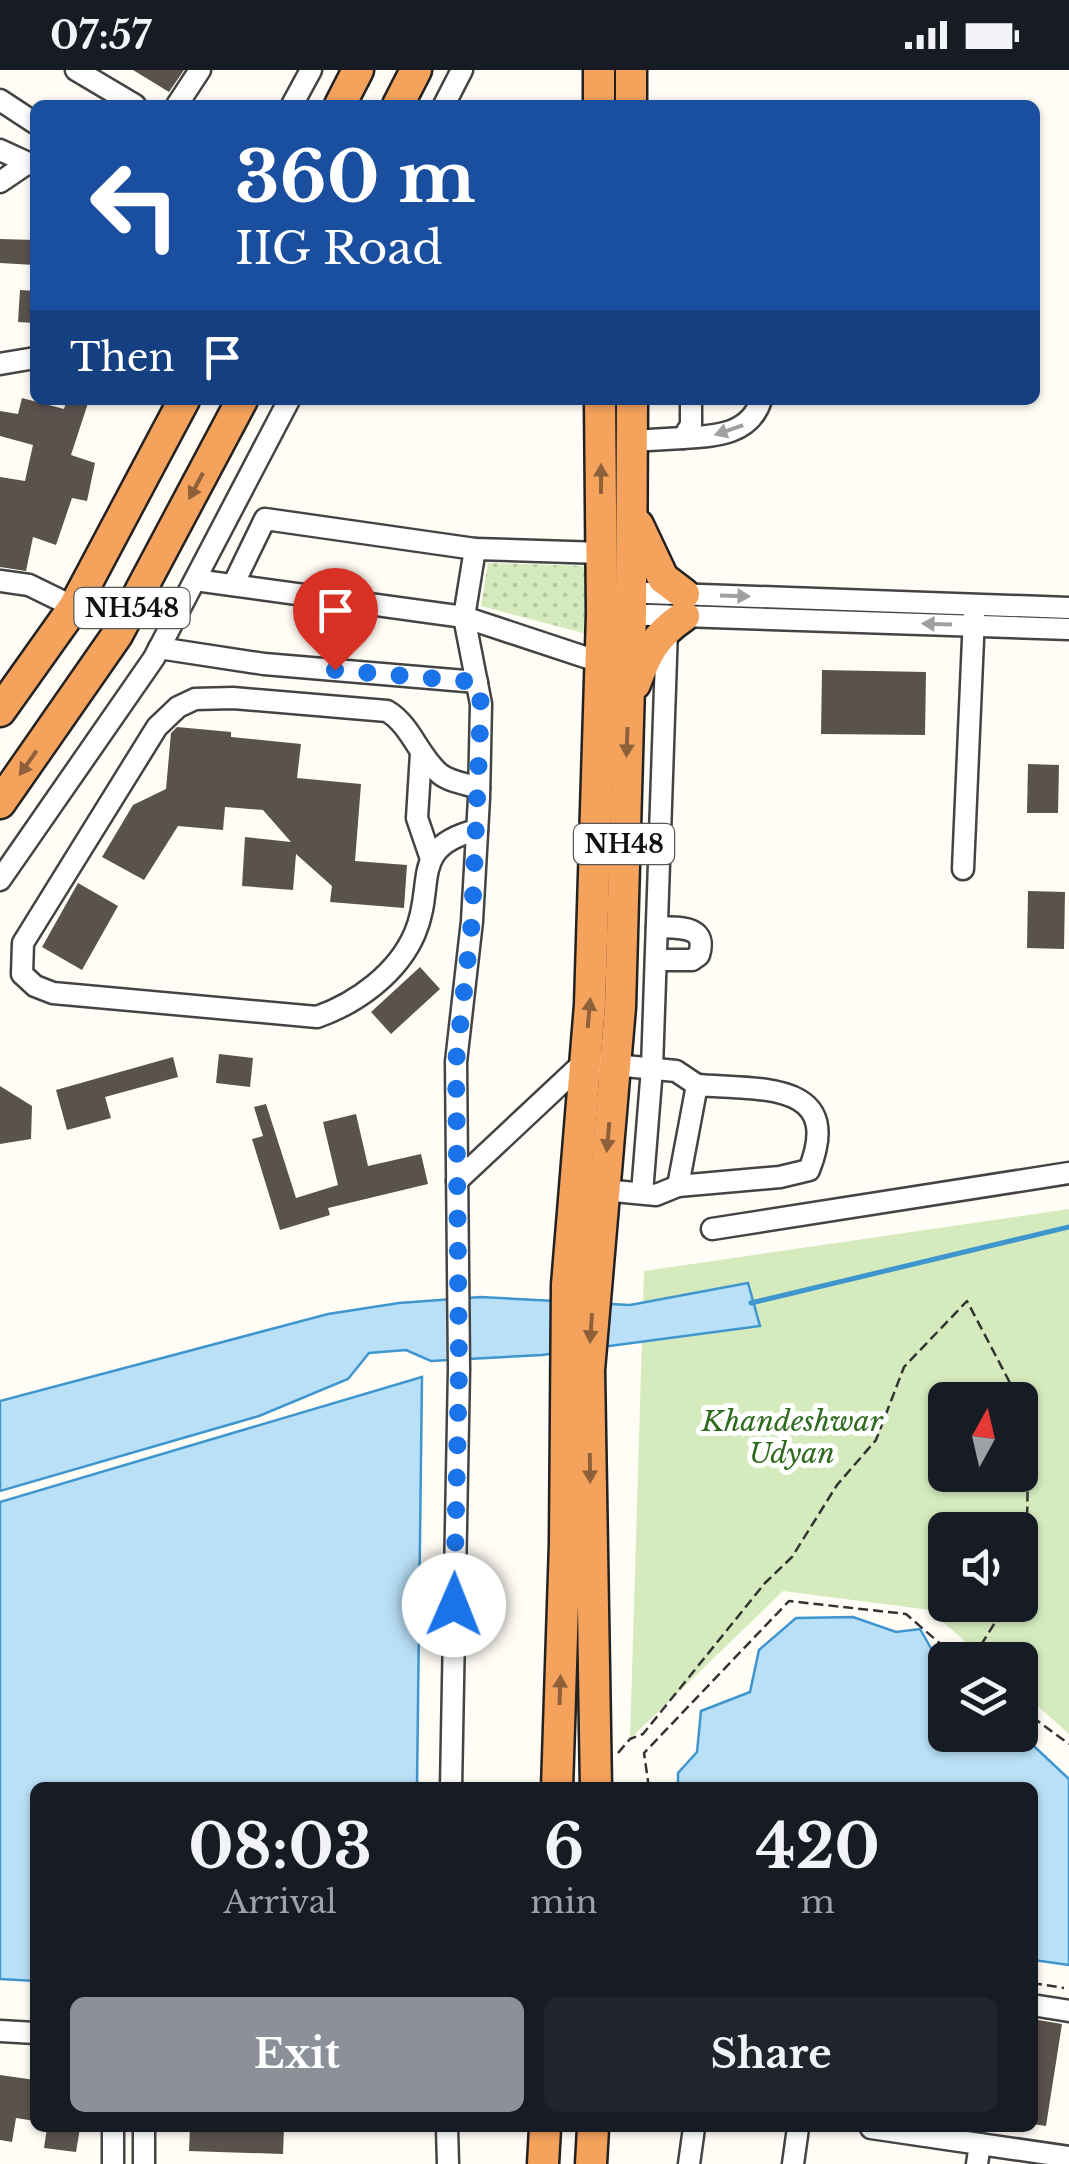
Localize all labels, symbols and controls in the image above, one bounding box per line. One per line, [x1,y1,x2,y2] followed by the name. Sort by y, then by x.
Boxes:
[50,12,151,59] text: 07:57
[235,134,476,221] text: 360 m
[70,140,200,270] icon: left
[235,220,443,276] text: IIG Road
[195,330,250,385] icon: arrive
[70,334,175,381] text: Then
[714,423,744,438] one-way arrow
[593,462,609,494] one-way arrow
[188,472,205,501] one-way arrow
[293,568,378,671] pin
[308,583,363,638] icon: arrive
[74,588,190,628] road number: NH548
[719,588,751,604] one-way arrow
[920,616,952,632] one-way arrow
[619,727,635,759] one-way arrow
[18,750,38,777] one-way arrow
[574,824,674,864] road number: NH48
[581,997,597,1029] one-way arrow
[599,1121,615,1153] one-way arrow
[583,1313,599,1345] one-way arrow
[928,1382,1038,1492] north arrow
[928,1382,1038,1752] map controls
[700,1404,884,1471] park label: Khandeshwar Udyan
[583,1452,599,1484] one-way arrow
[928,1512,1038,1622] button: sound
[402,1553,506,1657] position arrow
[928,1642,1038,1752] button: layers
[552,1674,568,1706] one-way arrow
[188,1810,372,1884] text: 08:03
[544,1810,584,1884] text: 6
[756,1810,880,1884] text: 420
[223,1882,337,1922] text: Arrival
[530,1882,598,1922] text: min
[801,1882,835,1922] text: m
[70,1997,524,2112] button: Exit
[544,1997,998,2112] button: Share

